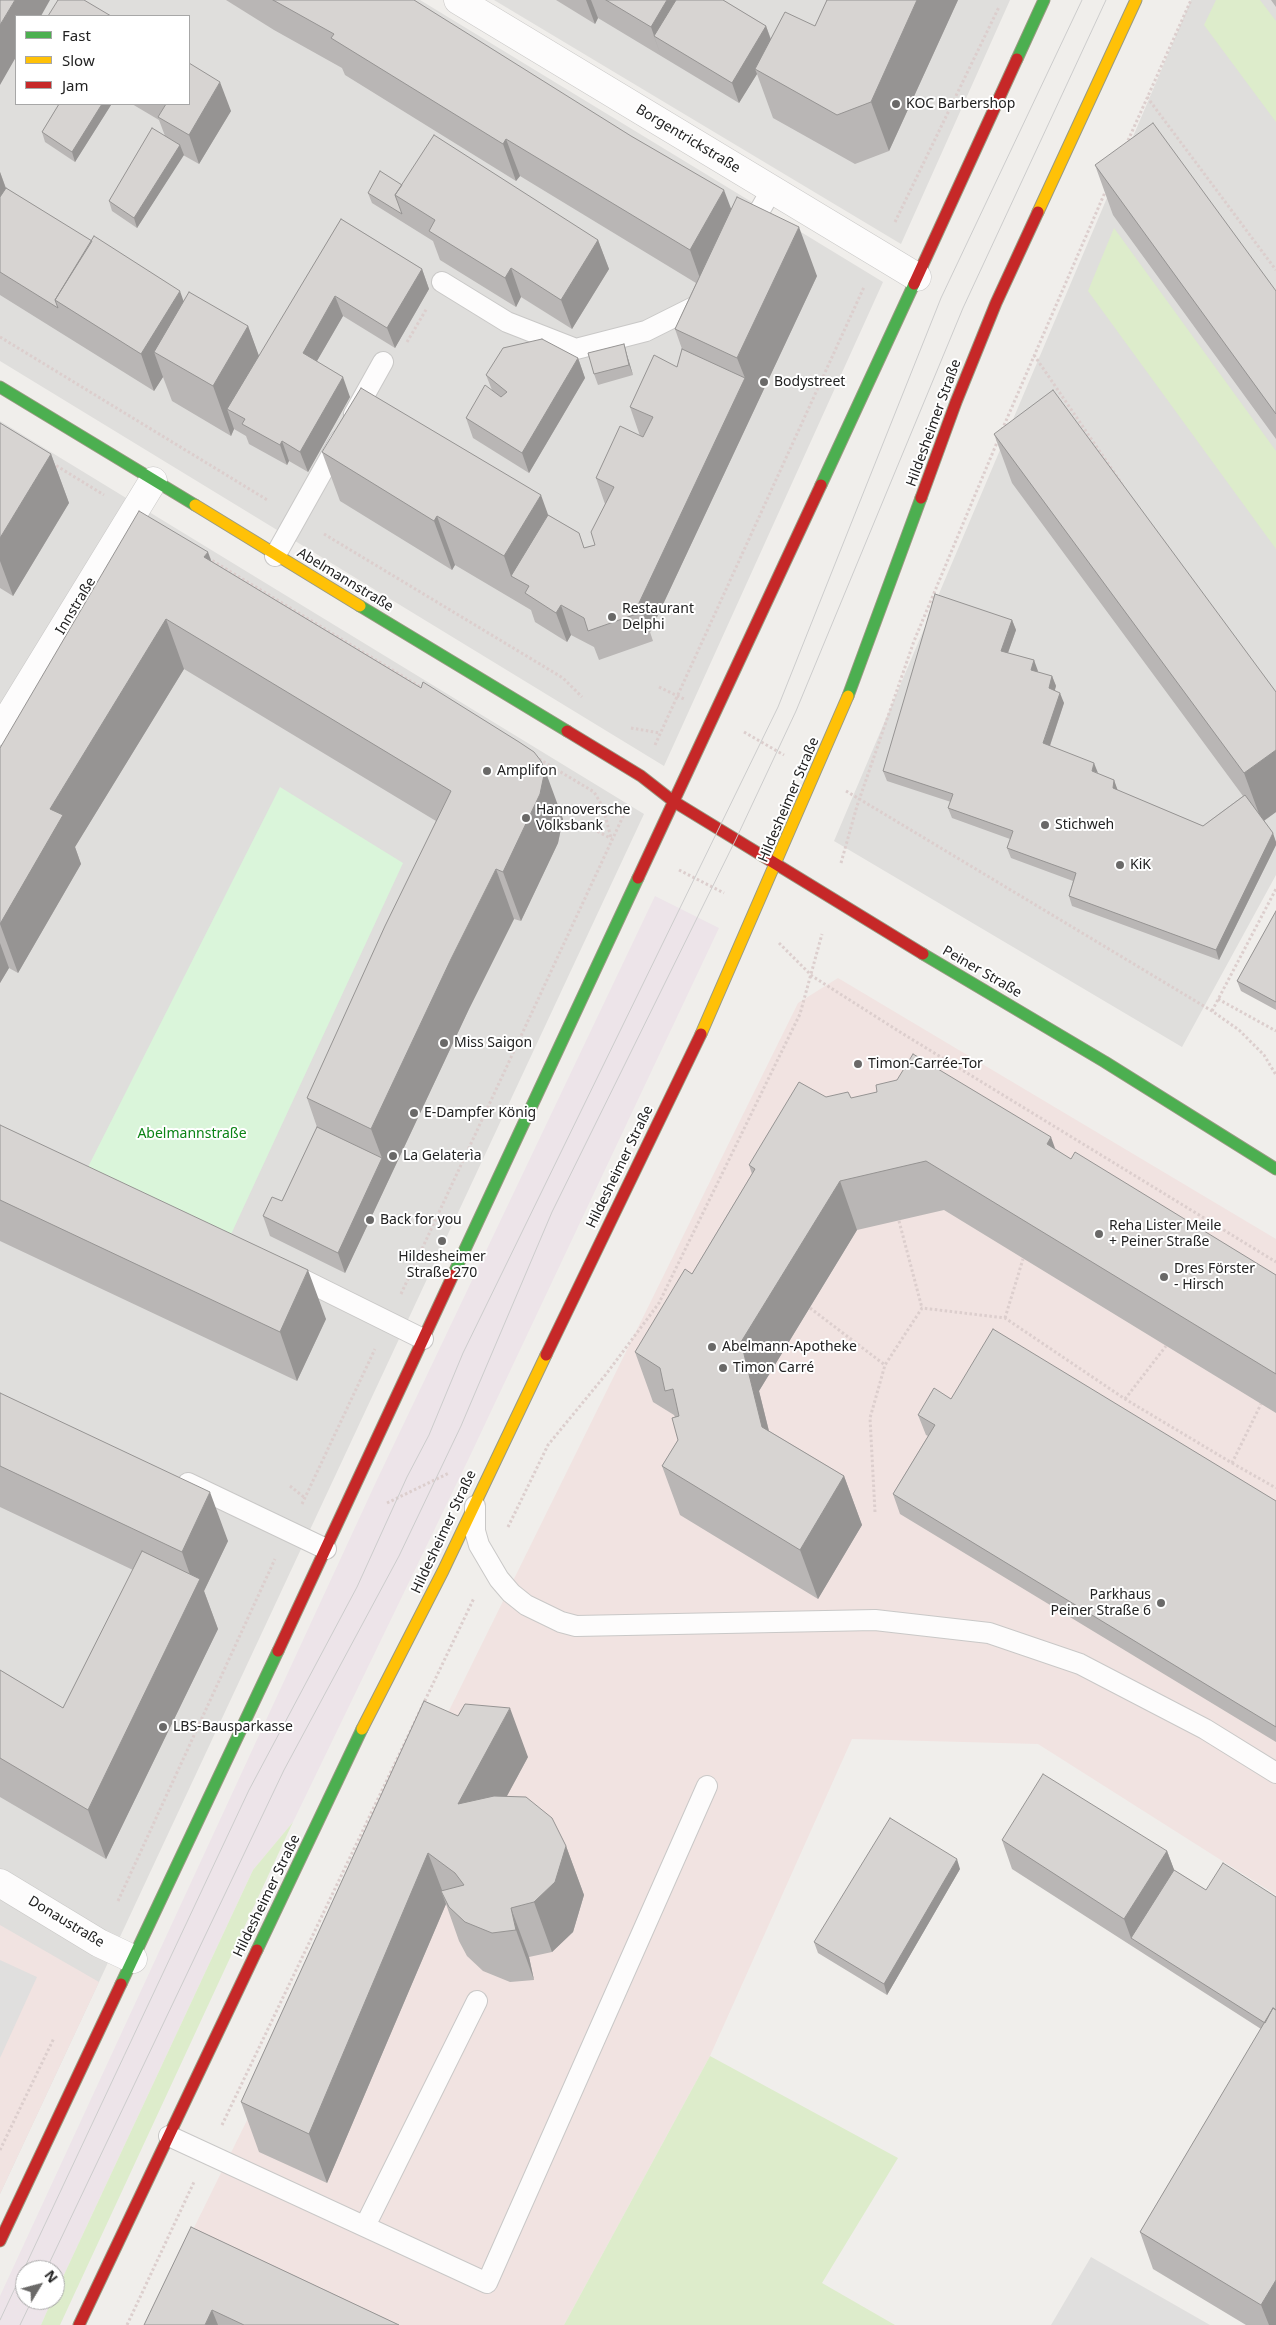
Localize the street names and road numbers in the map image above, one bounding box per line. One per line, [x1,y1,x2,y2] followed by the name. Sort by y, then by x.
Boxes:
[633,101,743,177] street label: Borgentrickstraße
[903,357,965,489] street label: Hildesheimer Straße
[294,545,396,615] street label: Abelmannstraße
[52,574,100,638] street label: Innstraße
[755,735,823,865] street label: Hildesheimer Straße
[939,943,1025,1001] street label: Peiner Straße
[583,1103,657,1231] street label: Hildesheimer Straße
[408,1468,480,1596] street label: Hildesheimer Straße
[230,1832,304,1960] street label: Hildesheimer Straße
[25,1893,107,1951] street label: Donaustraße

